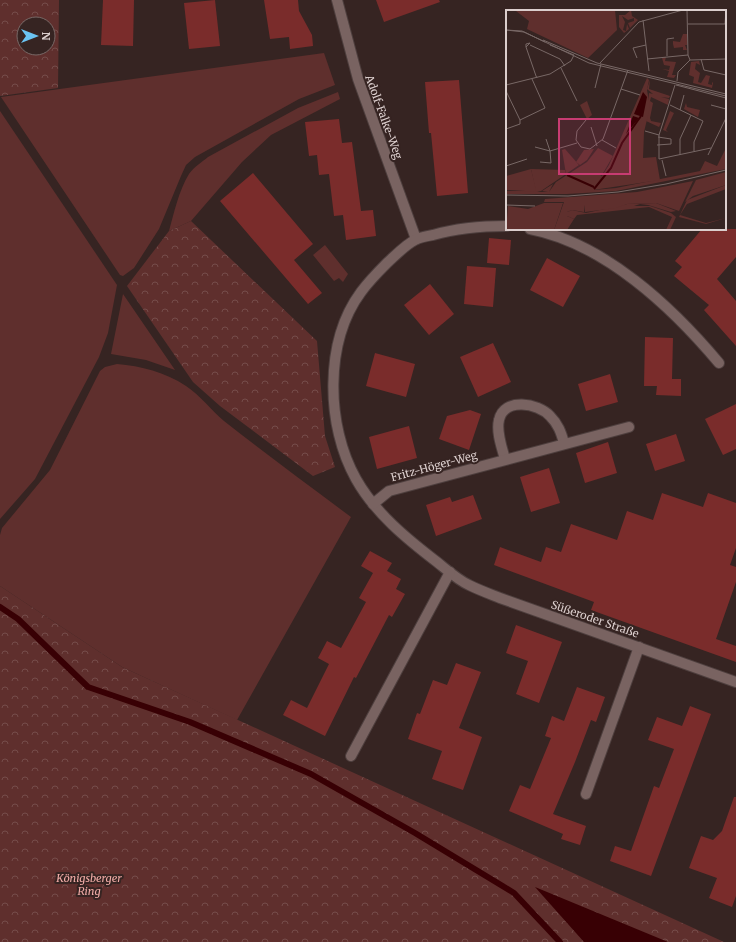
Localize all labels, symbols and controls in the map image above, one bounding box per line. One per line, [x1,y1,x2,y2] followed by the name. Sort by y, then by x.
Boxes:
[506,10,726,230] inset map
[16,16,56,56] north arrow
[39,32,53,41] text: N
[362,72,406,161] street label: Adolf-Falke-Weg
[389,448,479,484] street label: Fritz-Höger-Weg
[549,597,641,641] street label: Süßeroder Straße
[55,871,122,898] park label: Königsberger Ring

